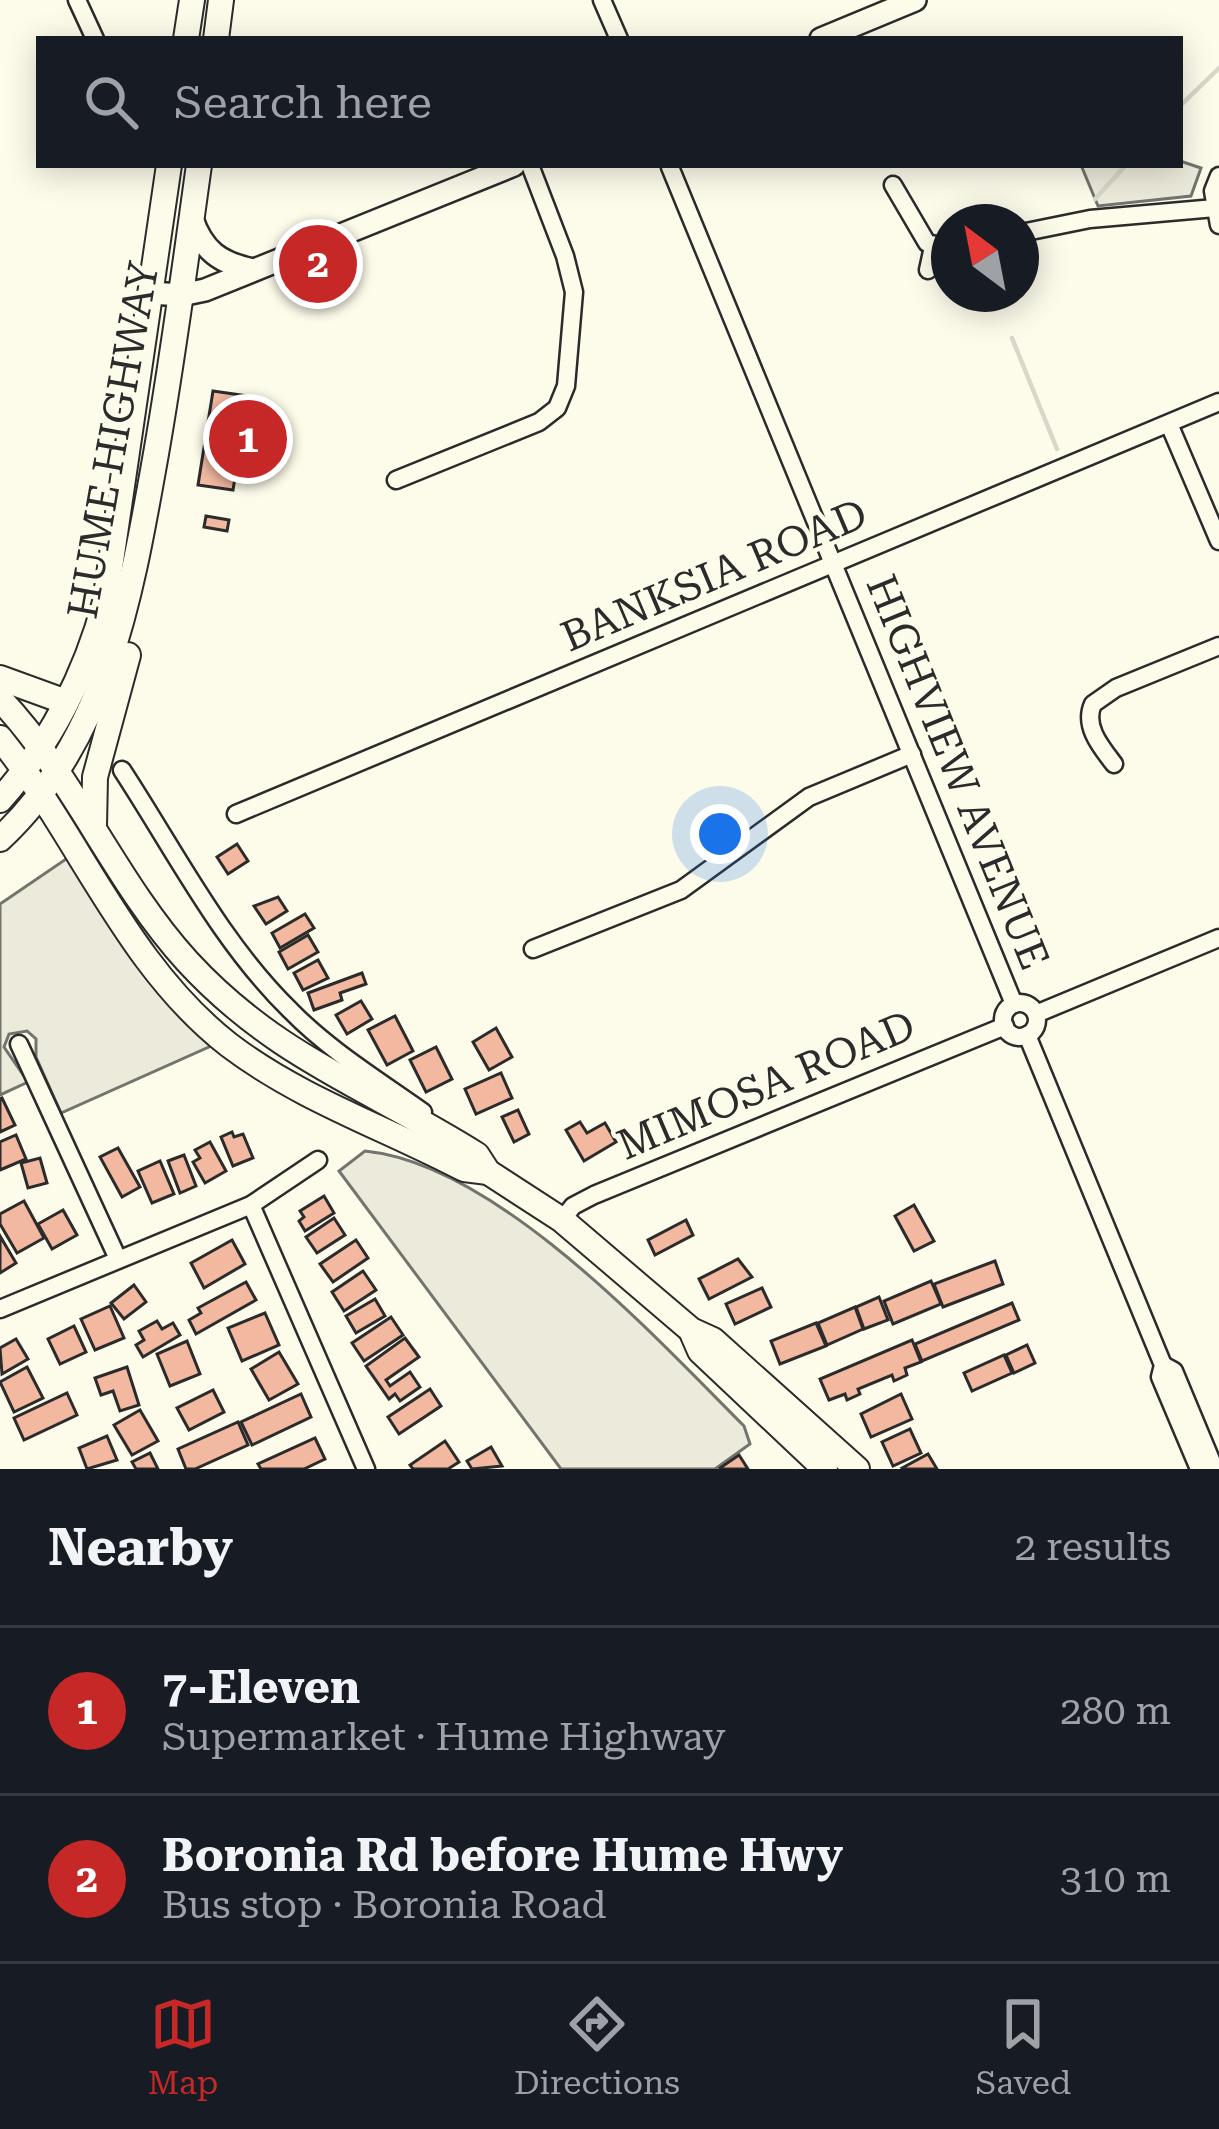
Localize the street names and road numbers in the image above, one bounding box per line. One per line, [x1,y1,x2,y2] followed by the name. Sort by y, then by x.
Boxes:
[57,257,169,622] street label: HUME HIGHWAY
[554,489,874,661] street label: BANKSIA ROAD
[856,568,1060,976] street label: HIGHVIEW AVENUE
[610,1000,922,1170] street label: MIMOSA ROAD

